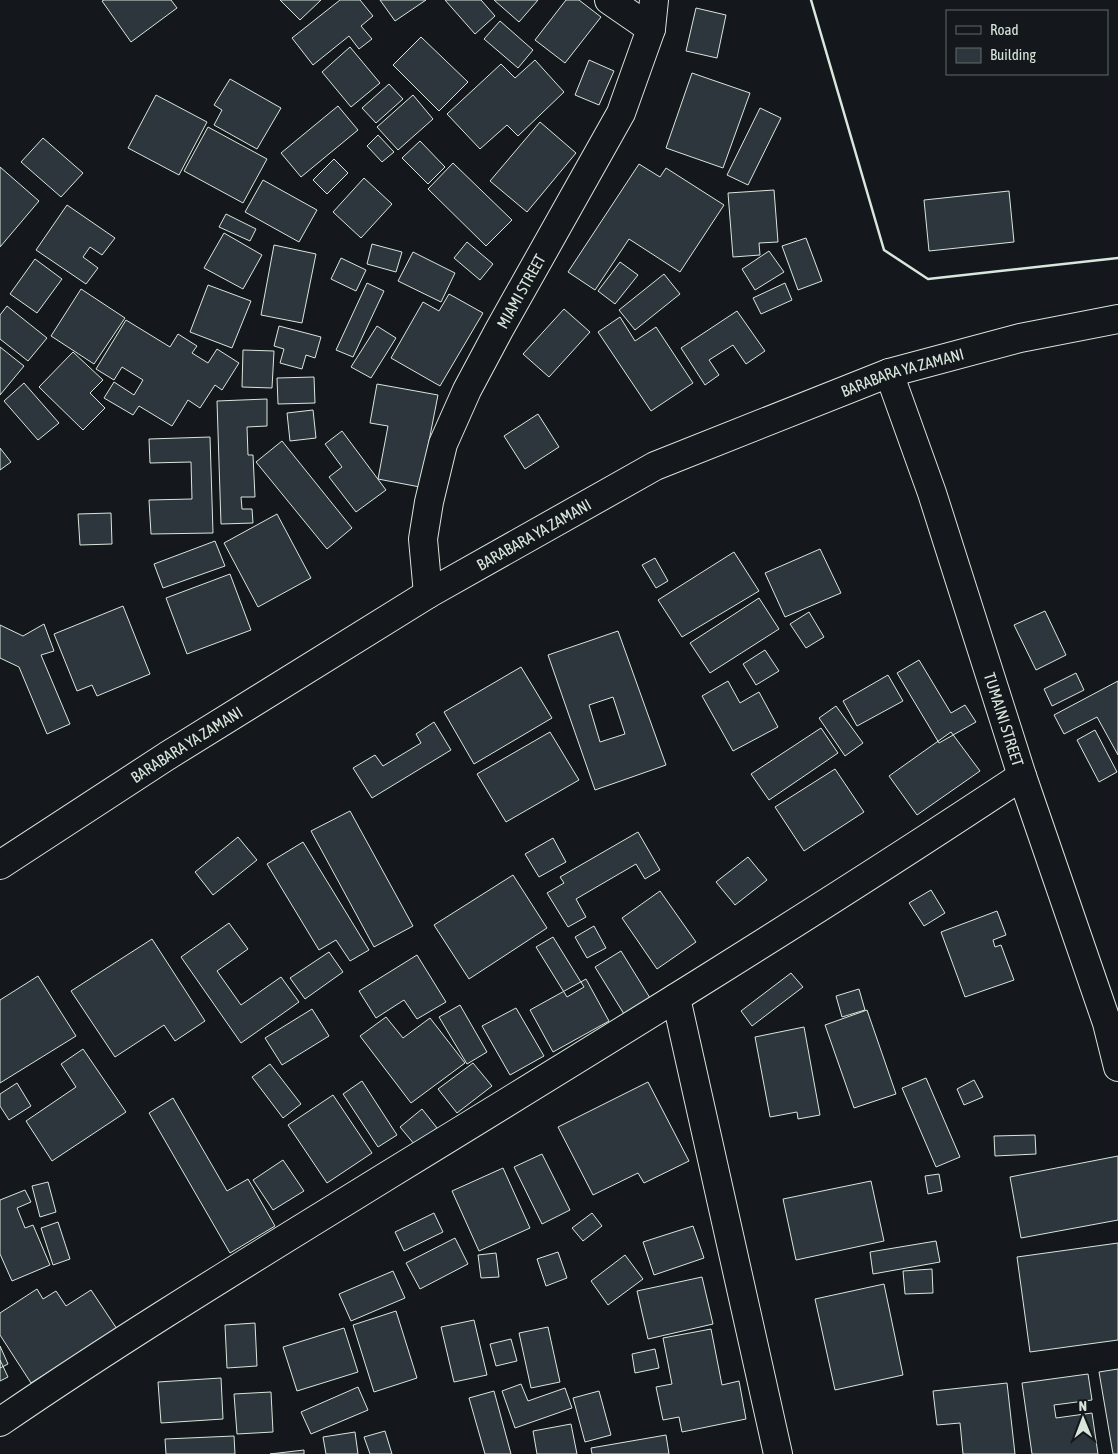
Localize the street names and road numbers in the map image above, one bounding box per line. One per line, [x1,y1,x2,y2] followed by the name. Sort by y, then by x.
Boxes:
[493,251,549,331] street label: MIAMI STREET
[838,344,966,400] street label: BARABARA YA ZAMANI
[473,495,594,574] street label: BARABARA YA ZAMANI
[981,670,1027,768] street label: TUMAINI STREET
[127,703,245,786] street label: BARABARA YA ZAMANI

